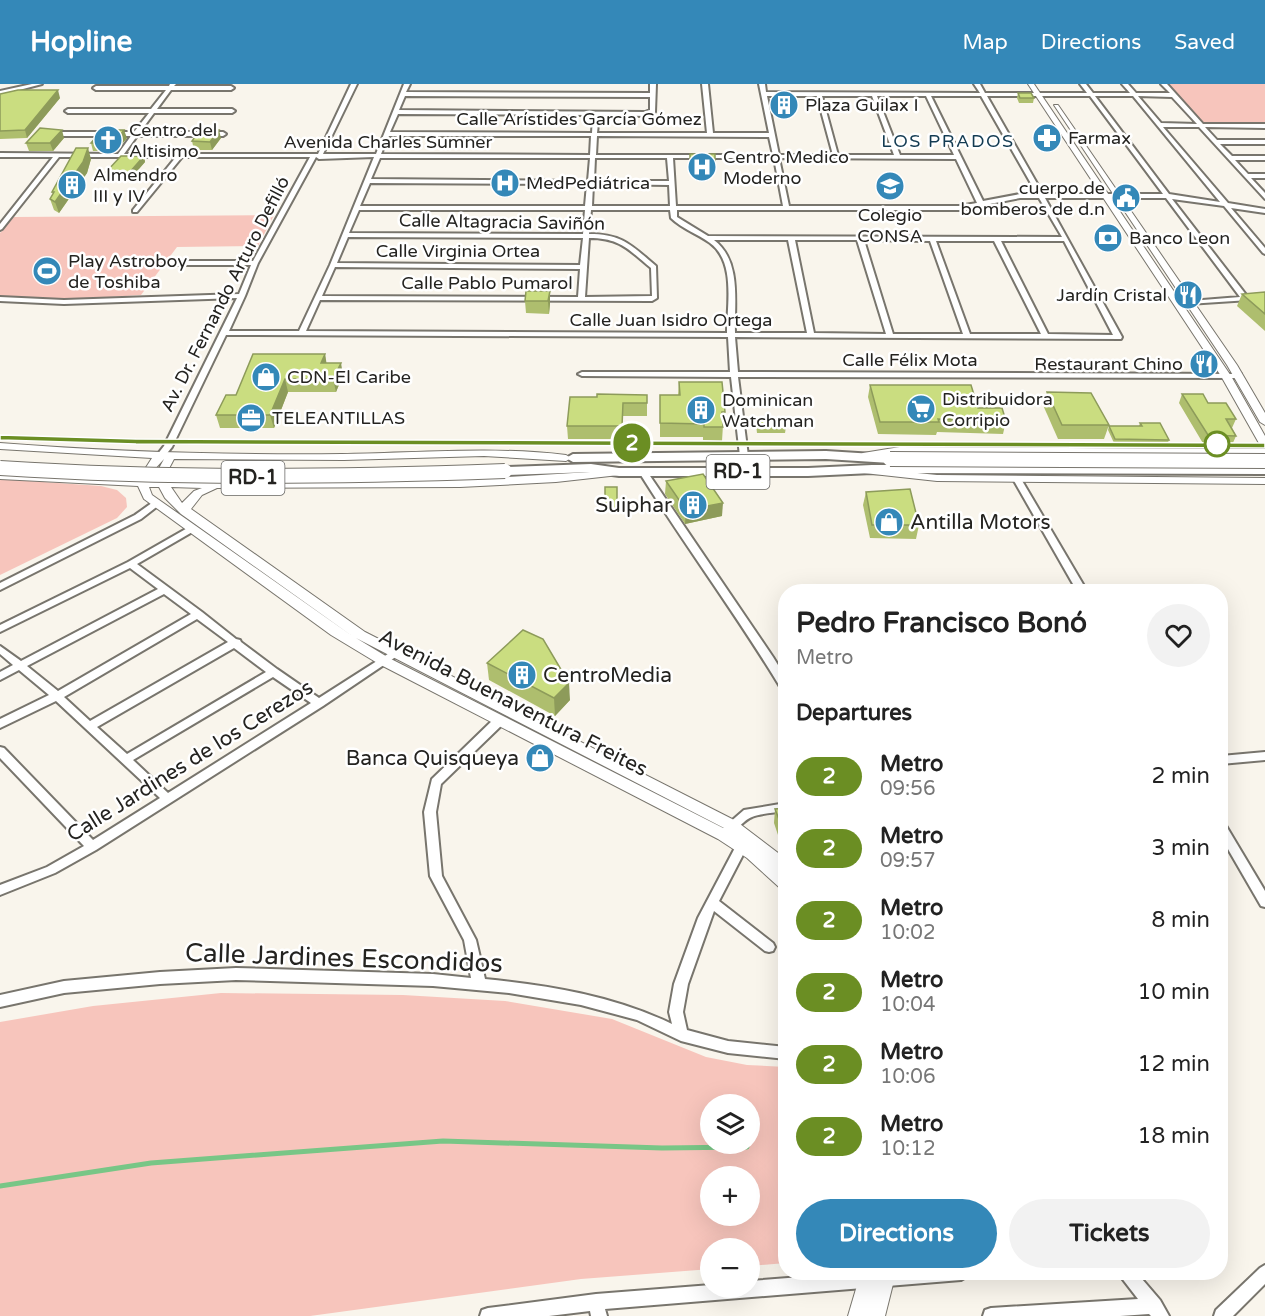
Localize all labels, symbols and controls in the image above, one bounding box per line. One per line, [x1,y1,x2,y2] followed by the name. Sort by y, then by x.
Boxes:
[30,25,132,59] text: Hopline
[962,30,1008,55] text: Map
[1041,30,1141,55] text: Directions
[1174,30,1235,55] text: Saved
[768,89,800,121] building icon: Plaza Guilax I
[805,94,919,116] place label: Plaza Guilax I
[456,108,702,130] street label: Calle Arístides García Gómez
[129,119,217,162] place label: Centro del Altisimo
[1031,122,1063,154] pharmacy icon: Farmax
[92,124,124,156] church icon: Centro del Altisimo
[1068,127,1131,149] place label: Farmax
[881,130,1015,152] district label: LOS PRADOS
[284,131,493,153] street label: Avenida Charles Sumner
[723,146,849,189] place label: Centro Medico Moderno
[686,151,718,183] hospital icon: Centro Medico Moderno
[93,164,177,207] place label: Almendro III y IV
[489,167,521,199] hospital icon: MedPediátrica
[56,169,88,201] building icon: Almendro III y IV
[874,170,906,202] school or university icon: Colegio CONSA
[526,172,650,194] place label: MedPediátrica
[156,173,294,415] street label: Av. Dr. Fernando Arturo Defilló
[961,177,1105,220] place label: cuerpo de bomberos de d.n
[1110,182,1142,214] public building icon: cuerpo de bomberos de d.n
[857,204,923,247] place label: Colegio CONSA
[399,209,605,235] street label: Calle Altagracia Saviñón
[1092,222,1124,254] bank icon: Banco Leon
[1129,227,1230,249] place label: Banco Leon
[376,240,540,262] street label: Calle Virginia Ortea
[68,250,187,293] place label: Play Astroboy de Toshiba
[31,255,63,287] sports icon: Play Astroboy de Toshiba
[401,272,573,294] street label: Calle Pablo Pumarol
[1172,279,1204,311] restaurant icon: Jardín Cristal
[1057,284,1167,306] place label: Jardín Cristal
[570,309,773,331] street label: Calle Juan Isidro Ortega
[1188,348,1220,380] restaurant icon: Restaurant Chino
[842,349,978,371] street label: Calle Félix Mota
[1034,353,1183,375] place label: Restaurant Chino
[250,361,282,393] shop icon: CDN-El Caribe
[287,366,411,388] place label: CDN-El Caribe
[942,388,1053,431] place label: Distribuidora Corripio
[722,389,814,432] place label: Dominican Watchman
[905,393,937,425] supermarket icon: Distribuidora Corripio
[685,394,717,426] building icon: Dominican Watchman
[235,402,267,434] office icon: TELEANTILLAS
[272,407,405,429] place label: TELEANTILLAS
[612,424,652,462] line badge: 2
[625,431,639,456] text: 2
[1204,431,1230,457] unlabelled marker
[706,455,770,489] road number: RD-1
[222,461,284,495] road number: RD-1
[677,489,709,521] building icon: Suiphar
[595,493,672,518] place label: Suiphar
[873,506,905,538] shop icon: Antilla Motors
[910,510,1051,535] place label: Antilla Motors
[1147,604,1210,667] button: heart
[796,606,1087,640] text: Pedro Francisco Bonó
[374,624,652,782] street label: Avenida Buenaventura Freites
[796,646,854,670] text: Metro
[506,659,538,691] building icon: CentroMedia
[543,663,672,688] place label: CentroMedia
[62,675,318,847] street label: Calle Jardines de los Cerezos
[796,700,912,726] text: Departures
[524,742,556,774] shop icon: Banca Quisqueya
[346,746,519,771] place label: Banca Quisqueya
[880,751,943,777] text: Metro
[1151,763,1210,789] text: 2 min
[822,764,836,789] text: 2
[880,777,935,801] text: 09:56
[880,823,943,849] text: Metro
[1151,835,1210,861] text: 3 min
[822,836,836,861] text: 2
[880,849,935,873] text: 09:57
[880,895,943,921] text: Metro
[1151,907,1210,933] text: 8 min
[822,908,836,933] text: 2
[880,921,935,945] text: 10:02
[185,937,503,979] street label: Calle Jardines Escondidos
[880,967,943,993] text: Metro
[1138,979,1210,1005] text: 10 min
[822,980,836,1005] text: 2
[880,993,935,1017] text: 10:04
[880,1039,943,1065] text: Metro
[1138,1051,1210,1077] text: 12 min
[822,1052,836,1077] text: 2
[880,1065,935,1089] text: 10:06
[700,1094,760,1298] map controls
[700,1094,760,1154] button: layers
[880,1111,943,1137] text: Metro
[1138,1123,1210,1149] text: 18 min
[822,1124,836,1149] text: 2
[880,1137,935,1161] text: 10:12
[700,1166,760,1226] button: +
[796,1199,997,1268] button: Directions
[1009,1199,1210,1268] button: Tickets
[700,1238,760,1298] button: −

